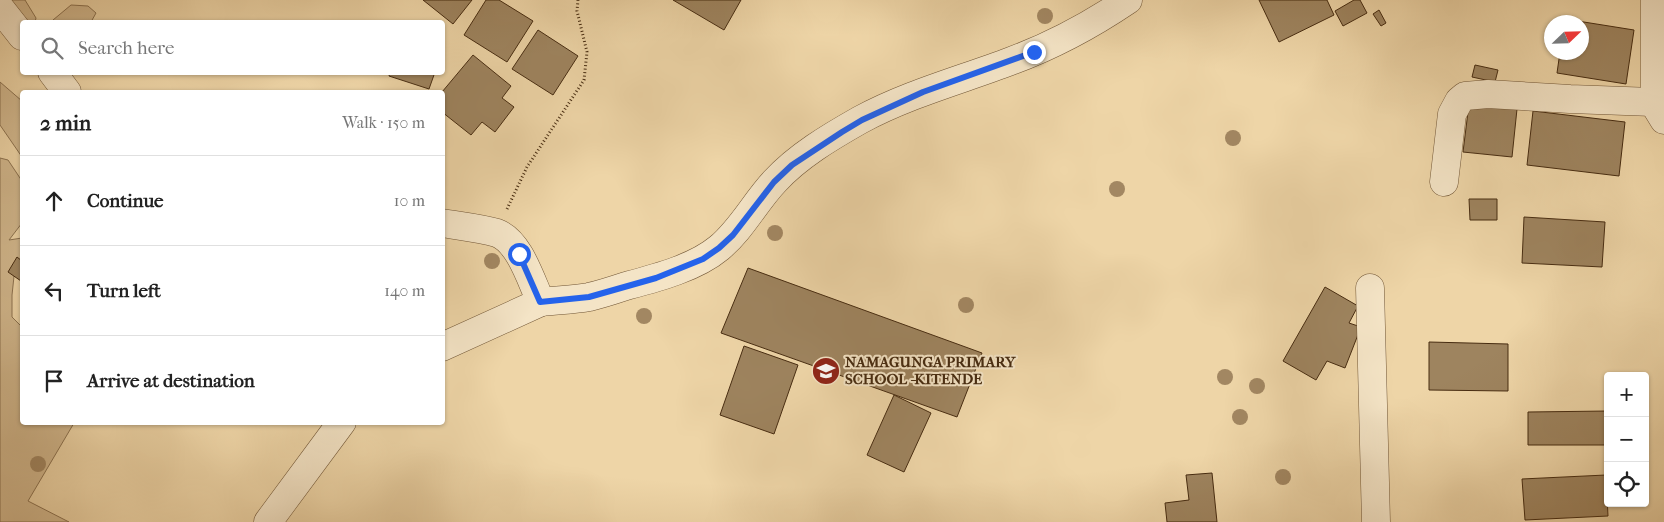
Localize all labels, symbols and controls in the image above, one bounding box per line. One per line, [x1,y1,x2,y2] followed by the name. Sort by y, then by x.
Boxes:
[1544,15,1589,60] north arrow
[20,20,445,75] search box
[38,34,66,62] icon: search
[78,37,174,59] text: Search here
[1023,41,1046,64] route end
[40,111,91,135] text: 2 min
[342,113,425,132] text: Walk · 150 m
[40,187,68,215] icon: ahead
[87,190,163,212] text: Continue
[394,191,425,210] text: 10 m
[508,243,531,266] route start
[40,277,68,305] icon: left
[87,280,161,302] text: Turn left
[384,281,425,300] text: 140 m
[845,353,1016,388] place label: NAMAGUNGA PRIMARY SCHOOL -KITENDE
[811,356,841,386] school or university icon: NAMAGUNGA PRIMARY SCHOOL -KITENDE
[40,367,68,395] icon: arrive
[87,370,255,392] text: Arrive at destination
[1604,372,1649,507] map controls
[1604,372,1649,417] button: +
[1604,417,1649,462] button: −
[1604,462,1649,507] button: locate

